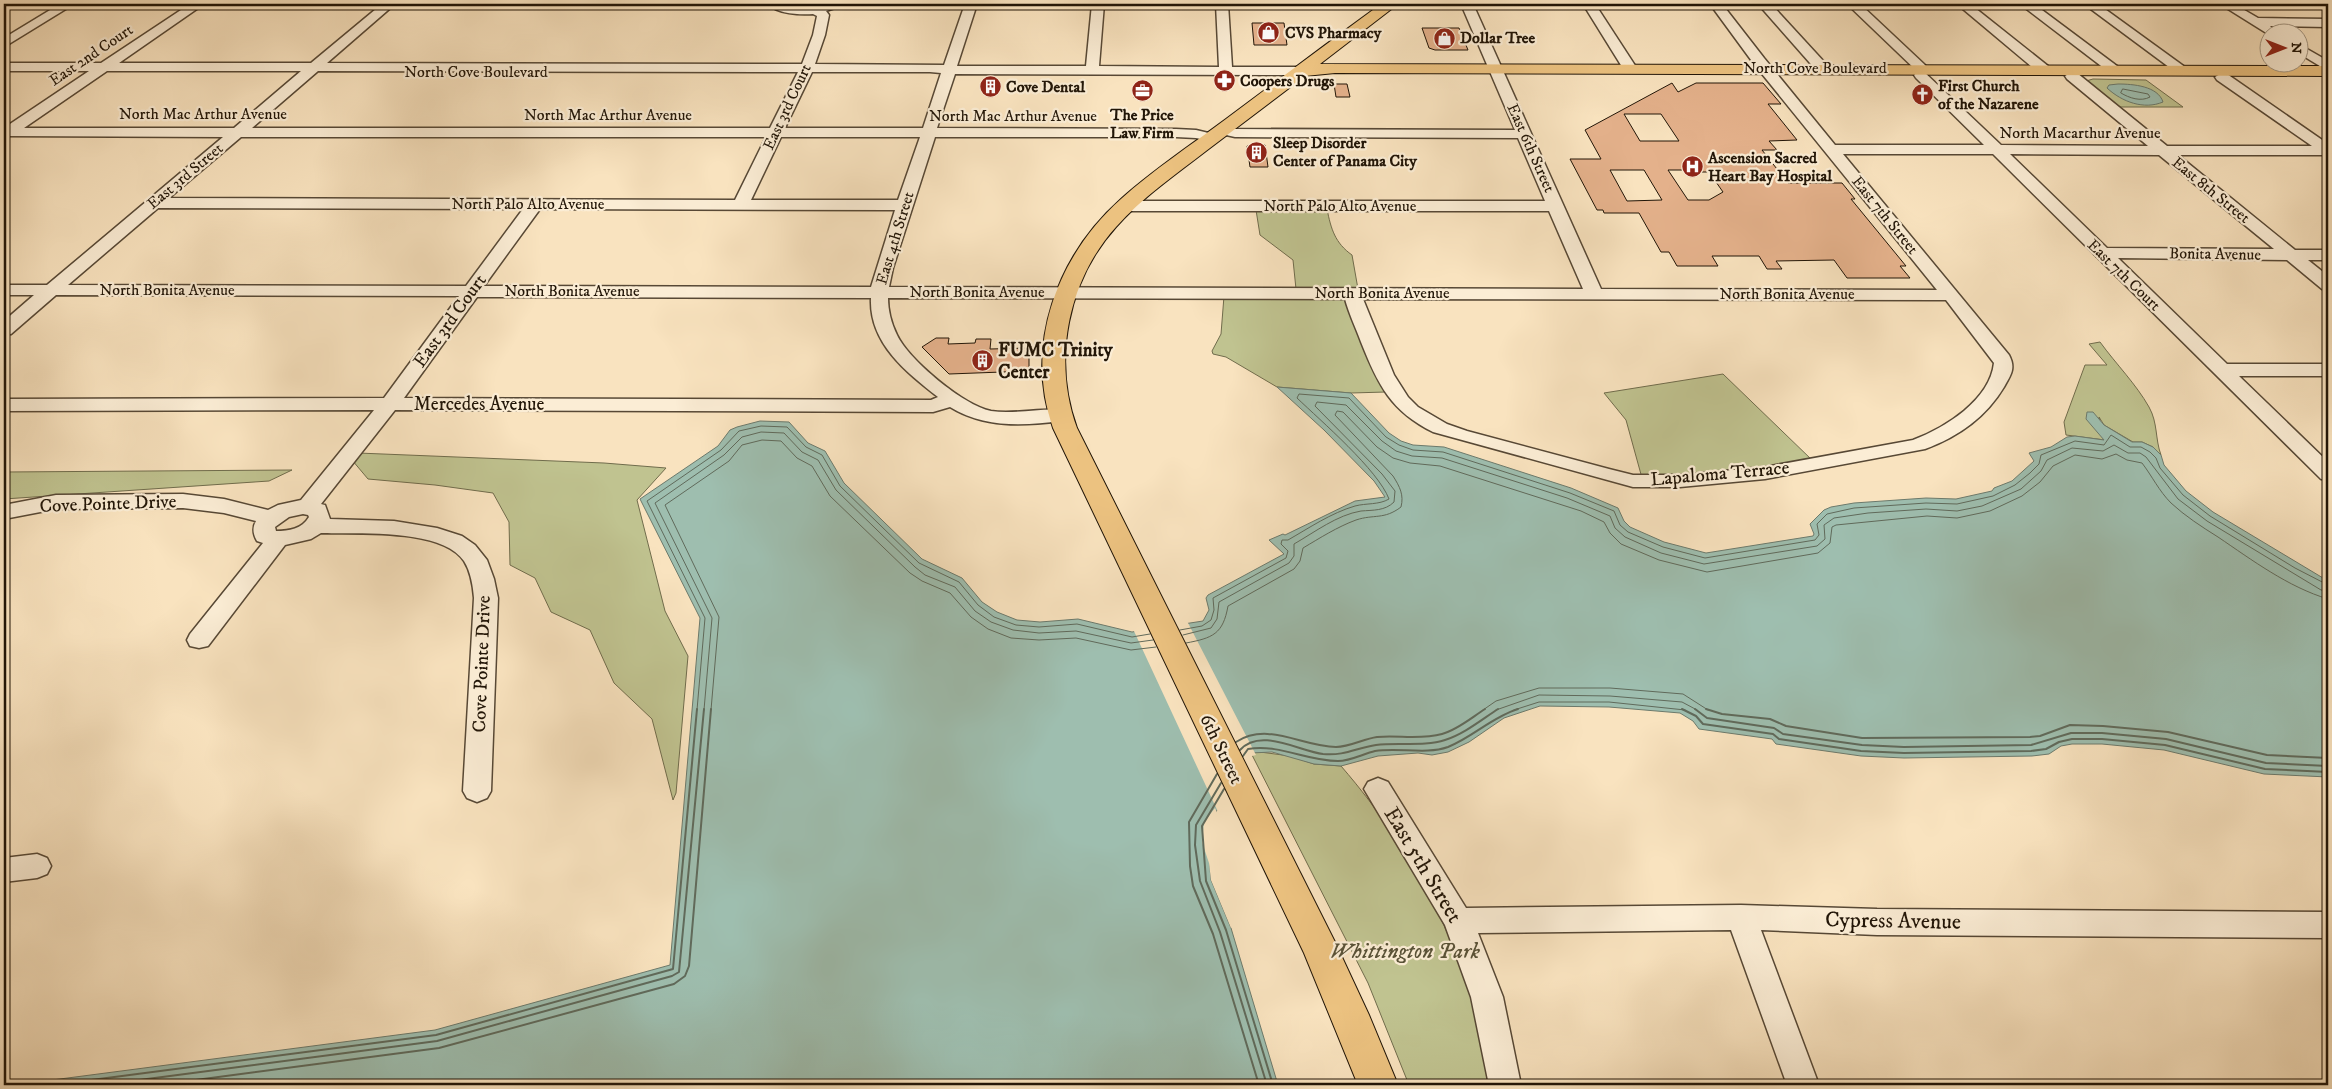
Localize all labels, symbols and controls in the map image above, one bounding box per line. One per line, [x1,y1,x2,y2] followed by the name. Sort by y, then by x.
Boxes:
[45,20,137,90] street label: East 2nd Court
[1257,21,1281,45] shop icon: CVS Pharmacy
[2260,22,2310,72] north arrow
[1285,23,1382,43] place label: CVS Pharmacy
[1432,26,1456,50] shop icon: Dollar Tree
[1460,28,1535,48] place label: Dollar Tree
[2287,42,2305,54] text: N
[1743,58,1887,78] street label: North Cove Boulevard
[758,61,816,153] street label: East 3rd Court
[404,62,548,82] street label: North Cove Boulevard
[1212,69,1236,93] pharmacy icon: Coopers Drugs
[1240,71,1335,91] place label: Coopers Drugs
[978,75,1002,99] building icon: Cove Dental
[1938,76,2039,114] place label: First Church of the Nazarene
[1006,77,1086,97] place label: Cove Dental
[1130,79,1154,103] office icon: The Price Law Firm
[1910,83,1934,107] church icon: First Church of the Nazarene
[1503,100,1559,196] street label: East 6th Street
[119,104,287,124] street label: North Mac Arthur Avenue
[524,105,692,125] street label: North Mac Arthur Avenue
[1109,105,1174,143] place label: The Price Law Firm
[929,106,1097,126] street label: North Mac Arthur Avenue
[1999,123,2161,143] street label: North Macarthur Avenue
[1273,133,1417,171] place label: Sleep Disorder Center of Panama City
[143,138,227,214] street label: East 3rd Street
[1245,140,1269,164] building icon: Sleep Disorder Center of Panama City
[1707,148,1833,186] place label: Ascension Sacred Heart Bay Hospital
[2168,152,2254,228] street label: East 8th Street
[1680,155,1704,179] hospital icon: Ascension Sacred Heart Bay Hospital
[1847,172,1923,258] street label: East 7th Street
[871,189,919,287] street label: East 4th Street
[452,194,605,214] street label: North Palo Alto Avenue
[1264,196,1417,216] street label: North Palo Alto Avenue
[2083,235,2165,315] street label: East 7th Court
[2169,243,2261,265] street label: Bonita Avenue
[408,270,492,372] street label: East 3rd Court
[99,280,235,300] street label: North Bonita Avenue
[504,281,640,301] street label: North Bonita Avenue
[909,282,1045,302] street label: North Bonita Avenue
[1314,283,1450,303] street label: North Bonita Avenue
[1719,284,1855,304] street label: North Bonita Avenue
[998,339,1114,384] place label: FUMC Trinity Center
[970,349,994,373] building icon: FUMC Trinity Center
[414,393,544,416] street label: Mercedes Avenue
[1650,456,1791,492] street label: Lapaloma Terrace
[39,490,177,518] street label: Cove Pointe Drive
[468,595,496,733] street label: Cove Pointe Drive
[1194,710,1248,788] street label: 6th Street
[1378,802,1468,928] street label: East 5th Street
[1825,906,1961,936] street label: Cypress Avenue
[1330,938,1481,965] park label: Whittington Park

